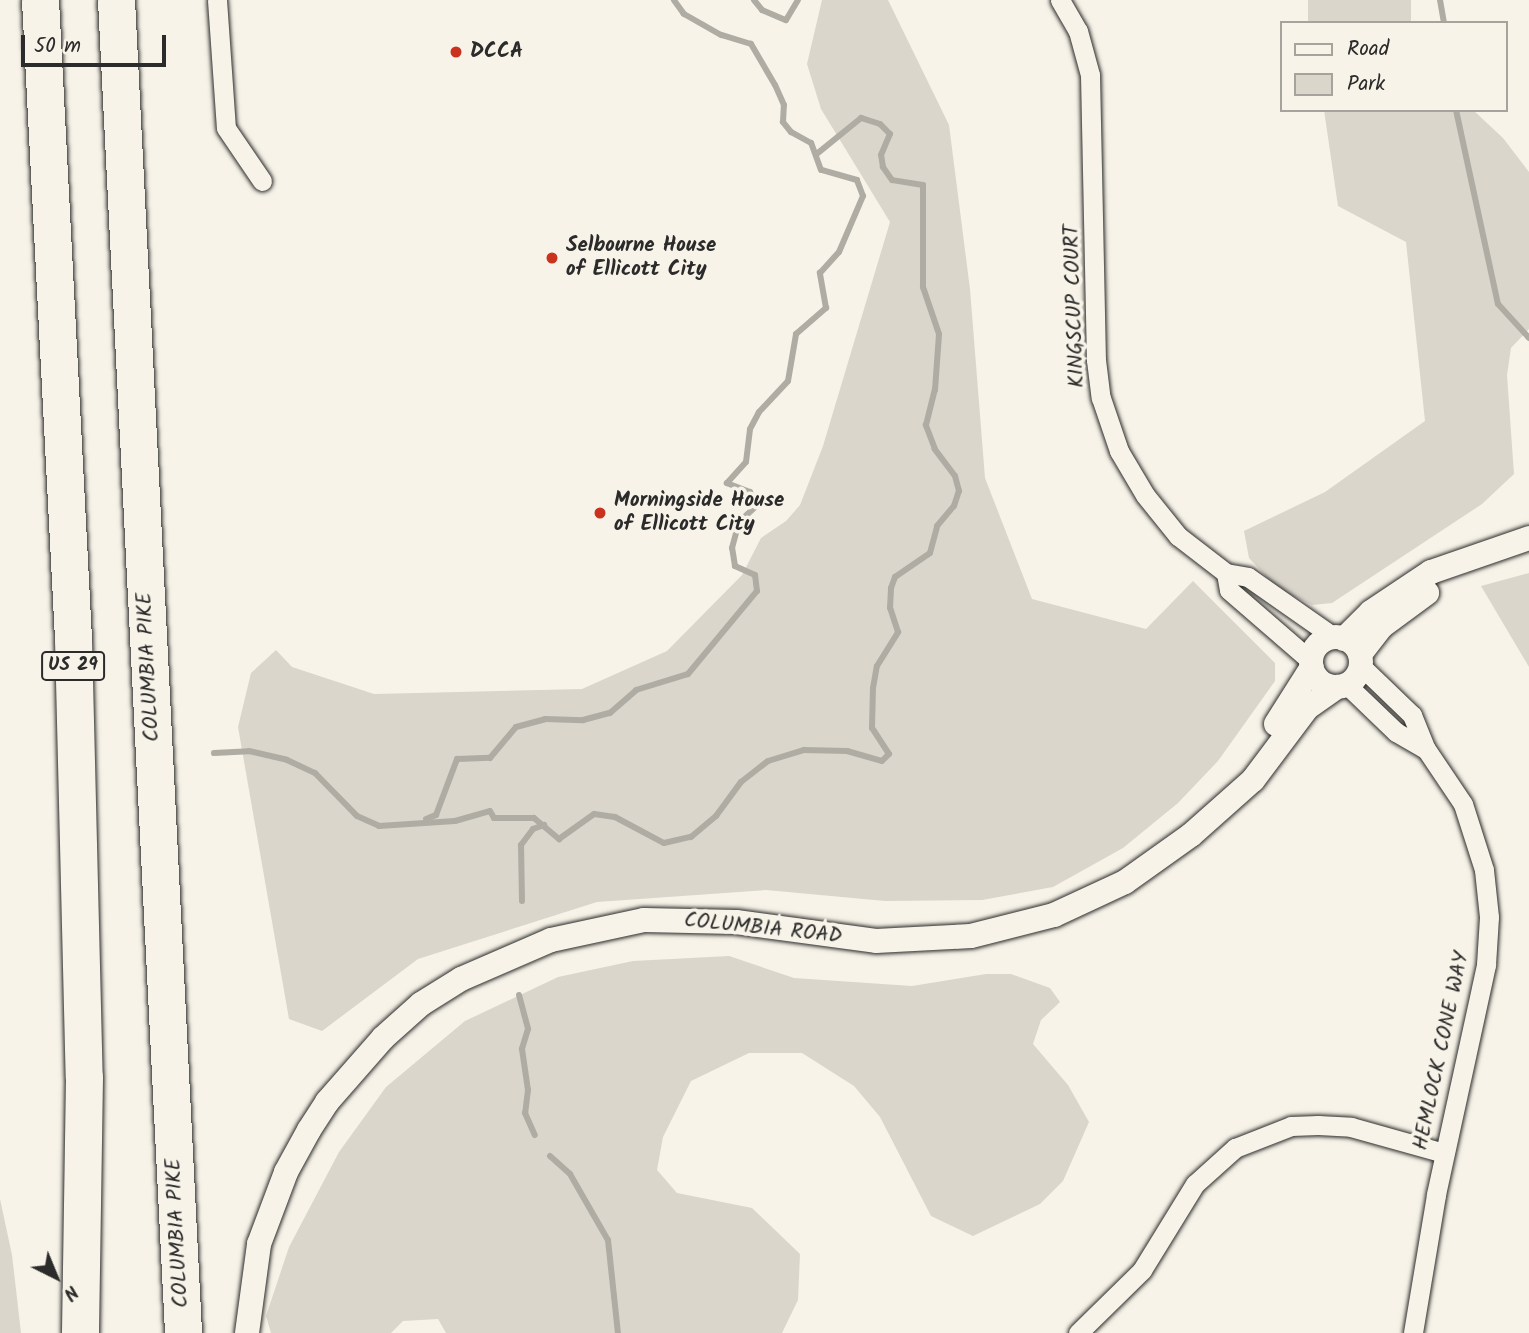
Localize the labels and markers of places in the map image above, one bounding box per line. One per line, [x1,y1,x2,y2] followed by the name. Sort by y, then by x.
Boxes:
[470,39,523,65] place label: DCCA
[448,44,464,60] marker: DCCA
[566,233,716,283] place label: Selbourne House of Ellicott City
[544,250,560,266] marker: Selbourne House of Ellicott City
[614,488,784,538] place label: Morningside House of Ellicott City
[592,505,608,521] marker: Morningside House of Ellicott City

